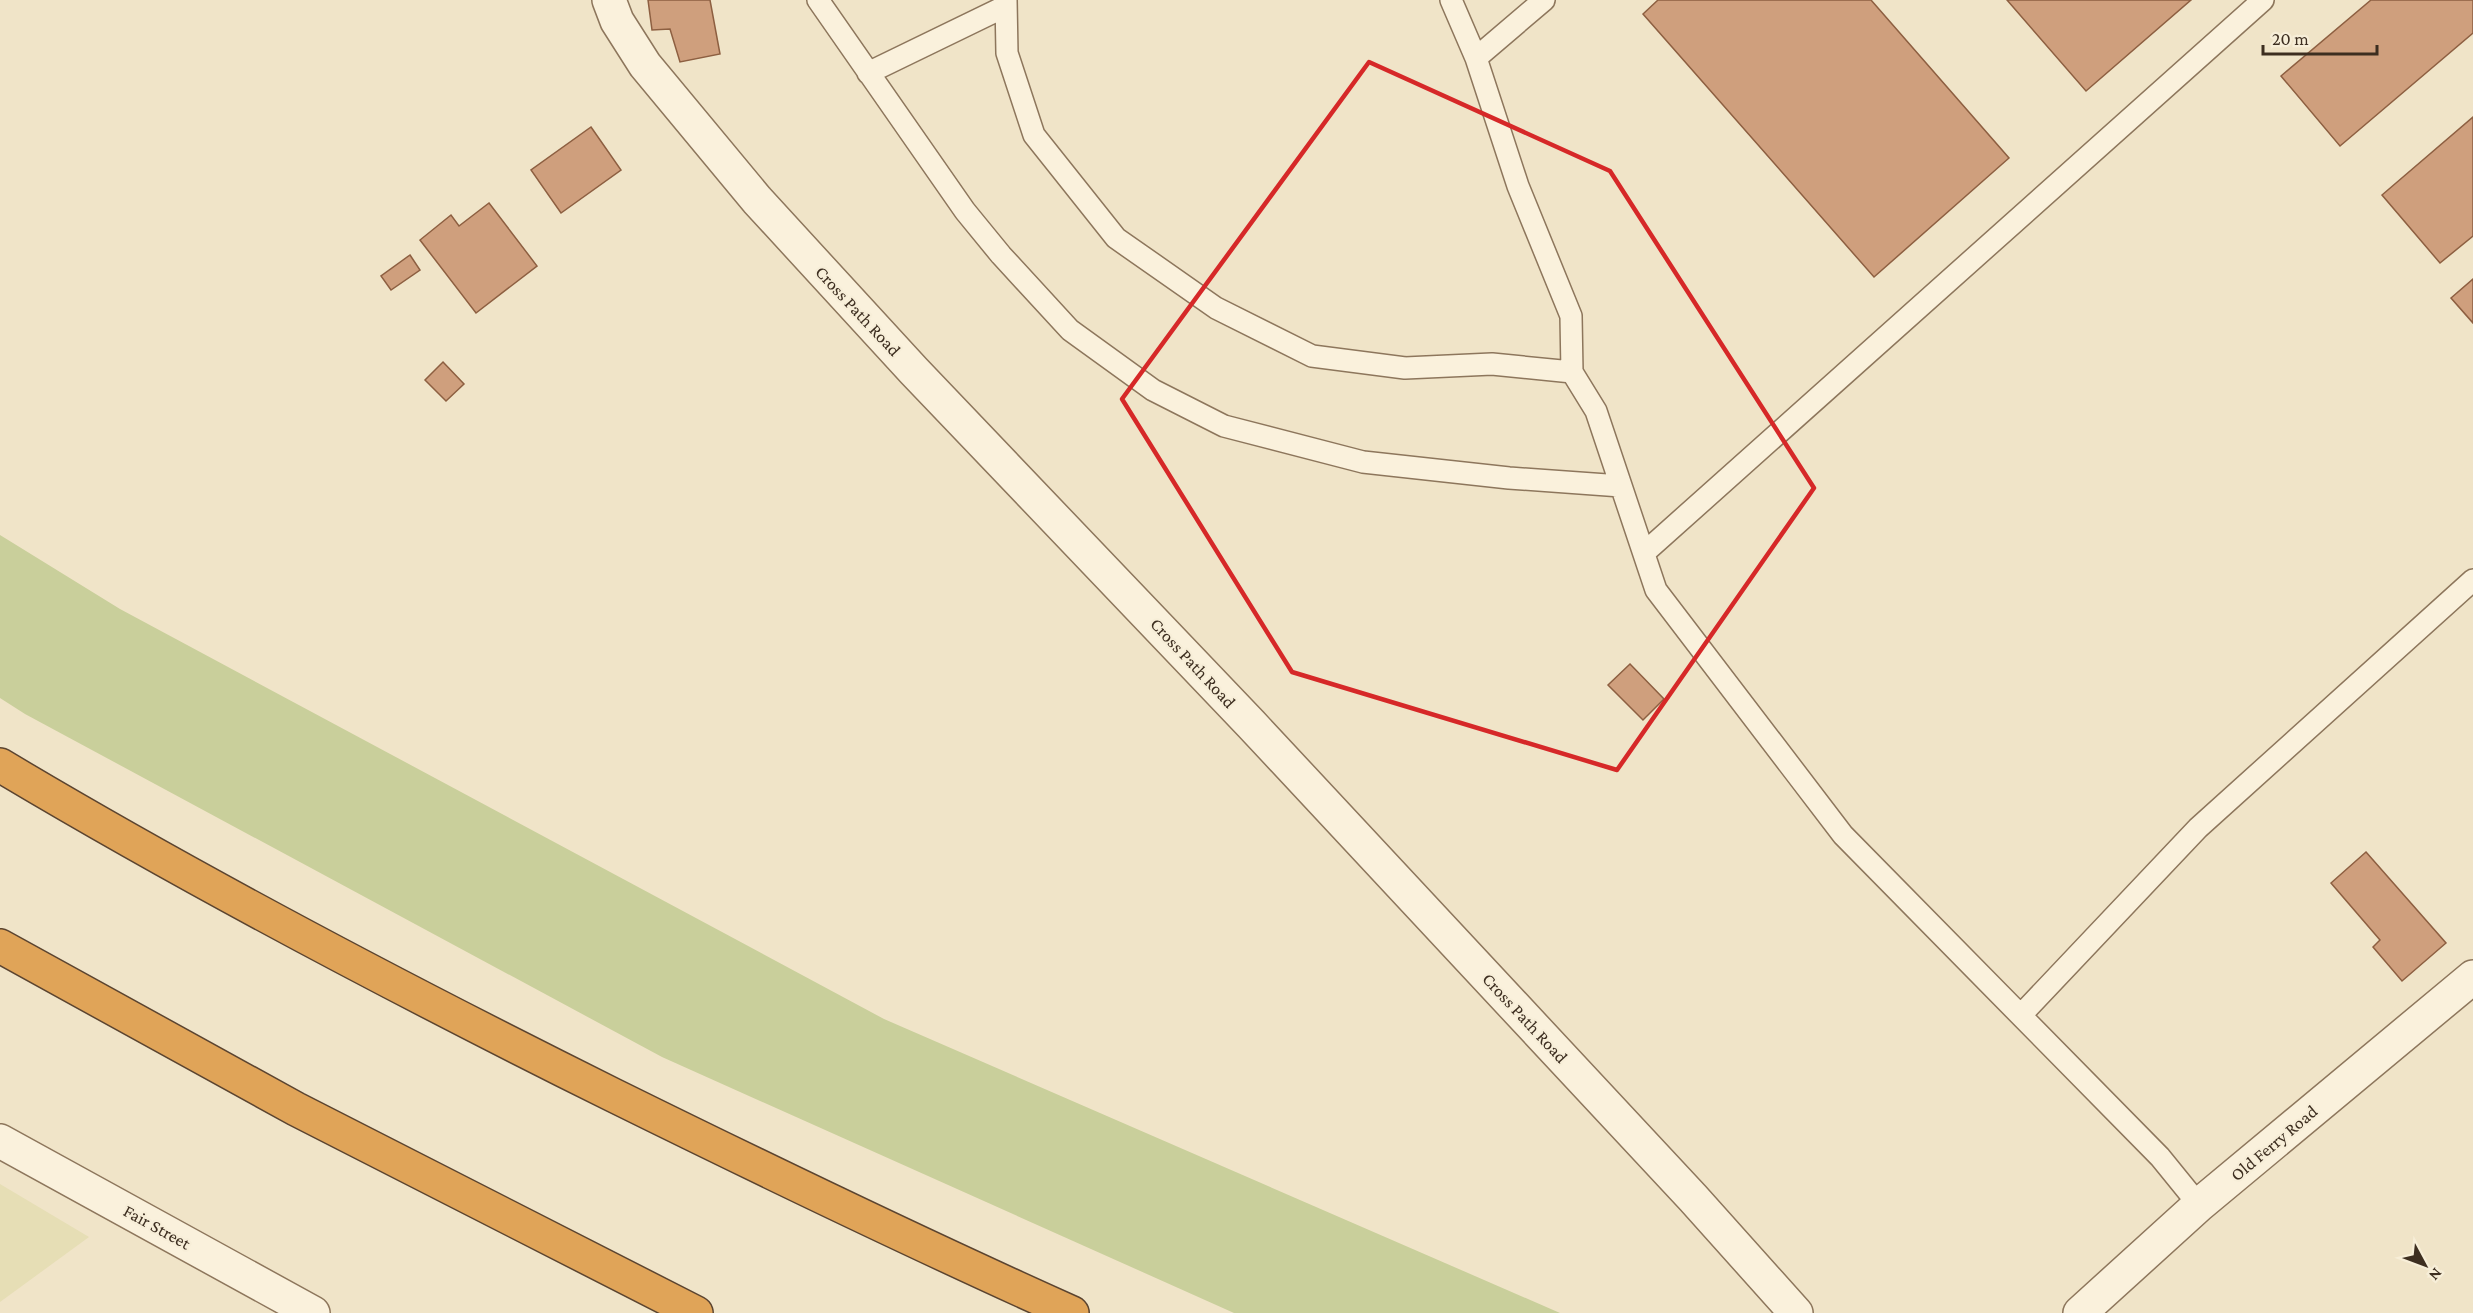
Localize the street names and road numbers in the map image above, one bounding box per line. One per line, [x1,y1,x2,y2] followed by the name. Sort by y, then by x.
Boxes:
[811,262,905,360] street label: Cross Path Road
[1146,614,1240,712] street label: Cross Path Road
[1478,969,1572,1067] street label: Cross Path Road
[2227,1101,2322,1185] street label: Old Ferry Road
[120,1200,195,1254] street label: Fair Street

